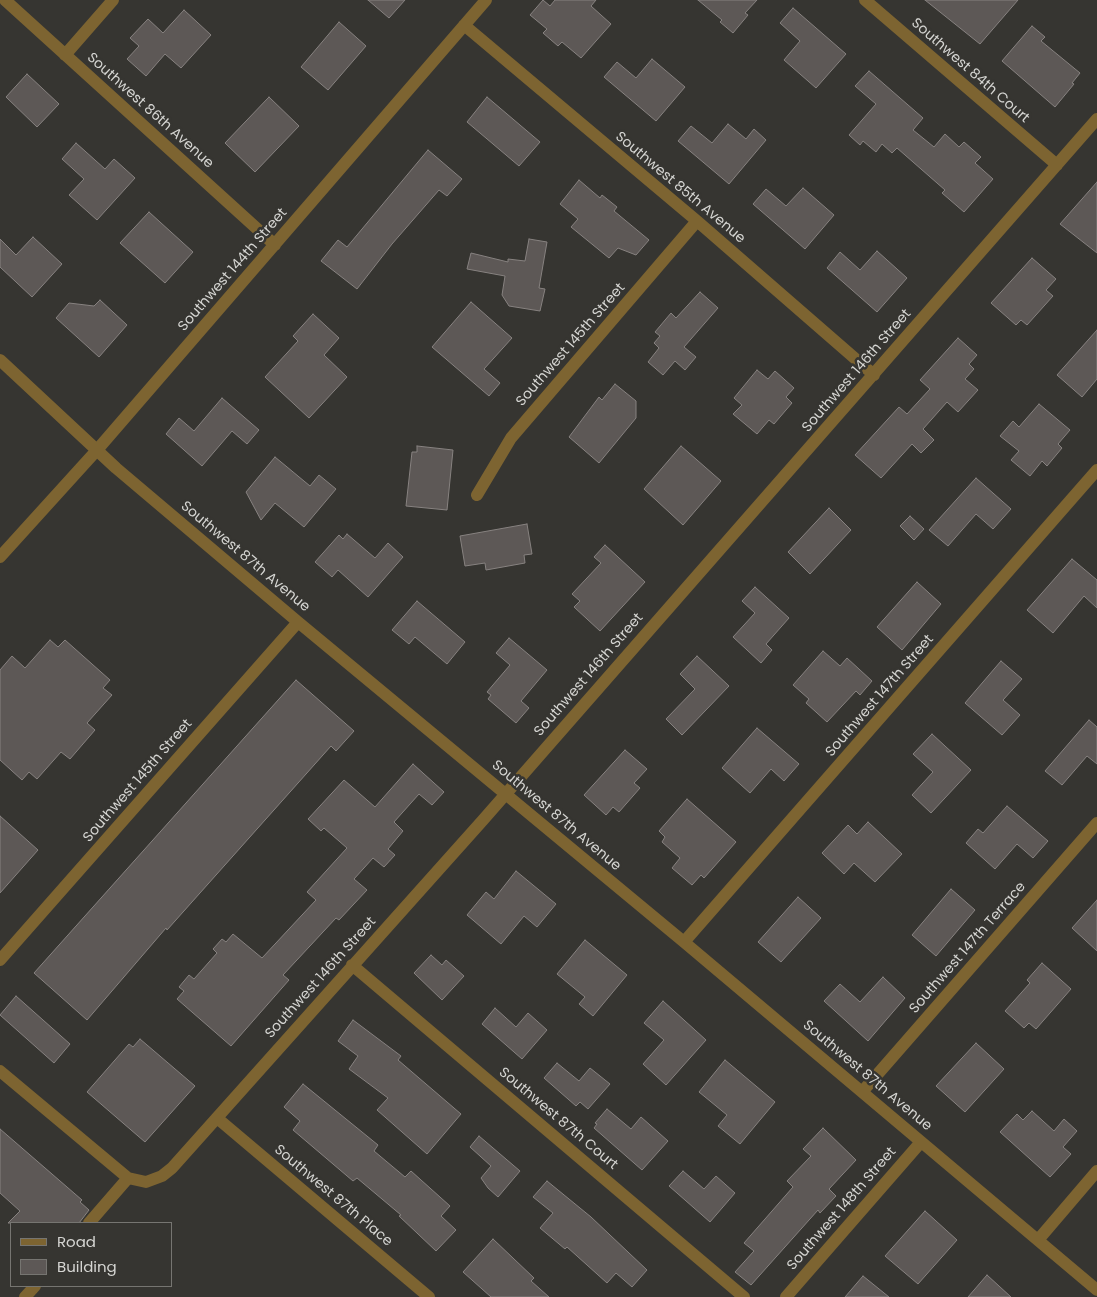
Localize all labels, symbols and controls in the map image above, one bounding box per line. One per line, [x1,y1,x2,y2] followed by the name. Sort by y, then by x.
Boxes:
[908,15,1032,127] street label: Southwest 84th Court
[83,50,217,172] street label: Southwest 86th Avenue
[612,129,748,247] street label: Southwest 85th Avenue
[175,205,291,335] street label: Southwest 144th Street
[513,280,629,410] street label: Southwest 145th Street
[799,306,915,436] street label: Southwest 146th Street
[177,498,313,616] street label: Southwest 87th Avenue
[531,610,647,740] street label: Southwest 146th Street
[822,632,938,760] street label: Southwest 147th Street
[80,716,196,846] street label: Southwest 145th Street
[488,757,624,875] street label: Southwest 87th Avenue
[906,879,1030,1017] street label: Southwest 147th Terrace
[262,914,380,1042] street label: Southwest 146th Street
[799,1017,935,1135] street label: Southwest 87th Avenue
[495,1064,621,1174] street label: Southwest 87th Court
[271,1142,395,1250] street label: Southwest 87th Place
[784,1144,900,1274] street label: Southwest 148th Street
[10,1222,172,1287] legend
[57,1231,96,1252] text: Road
[57,1256,117,1277] text: Building

